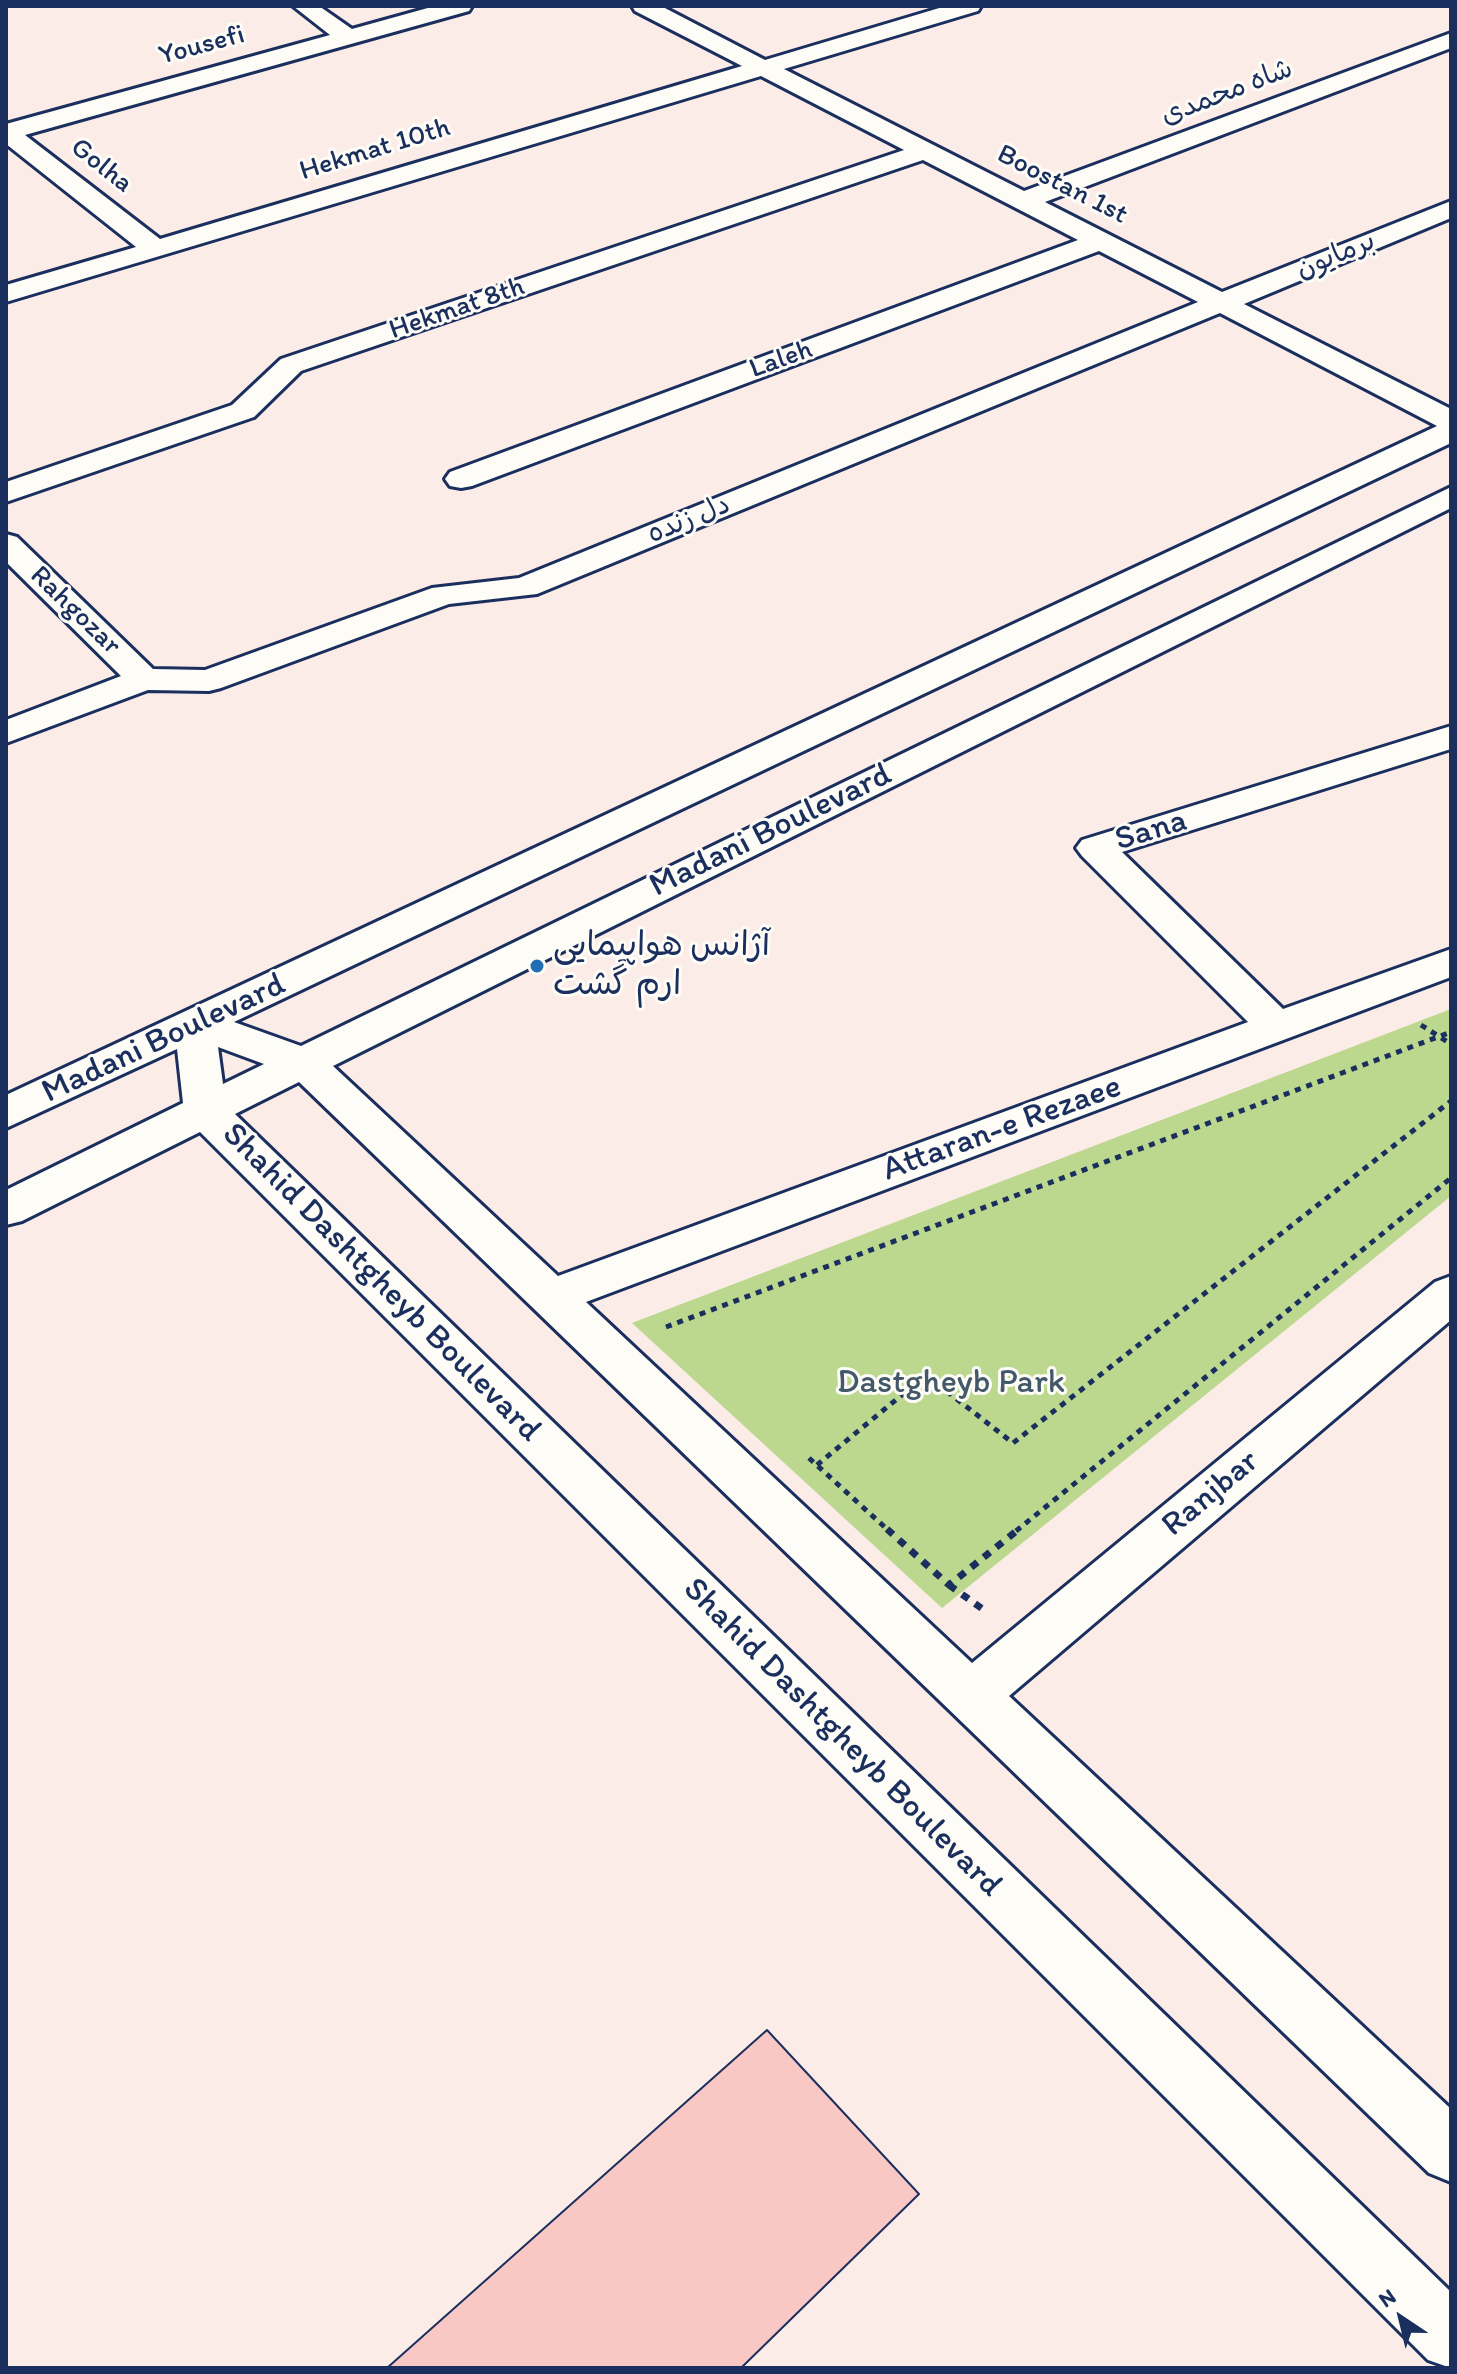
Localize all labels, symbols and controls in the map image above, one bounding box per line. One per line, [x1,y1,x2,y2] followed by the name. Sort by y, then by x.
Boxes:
[155,18,249,74] street label: Yousefi
[1156,53,1298,133] street label: شاه محمدی
[296,111,454,189] street label: Hekmat 10th
[63,131,139,201] street label: Golha
[991,138,1133,232] street label: Boostan 1st
[1291,225,1381,287] street label: برمایون
[385,270,529,348] street label: Hekmat 8th
[745,333,817,387] street label: Laleh
[643,488,735,552] street label: دل زنده
[22,559,128,663] street label: Rahgozar
[643,755,899,907] street label: Madani Boulevard
[1110,801,1192,861] street label: Sana
[553,926,770,1006] place label: آژانس هواپیمایی ارم‌ گشت
[528,957,546,975] marker: آژانس هواپیمایی ارم‌ گشت
[36,965,292,1113] street label: Madani Boulevard
[877,1067,1127,1191] street label: Attaran-e Rezaee
[213,1115,549,1451] street label: Shahid Dashtgheyb Boulevard
[837,1363,1065,1403] park label: Dastgheyb Park
[1154,1442,1268,1546] street label: Ranjbar
[674,1570,1010,1906] street label: Shahid Dashtgheyb Boulevard
[1361,2278,1441,2358] north arrow
[1373,2283,1401,2313] text: N

